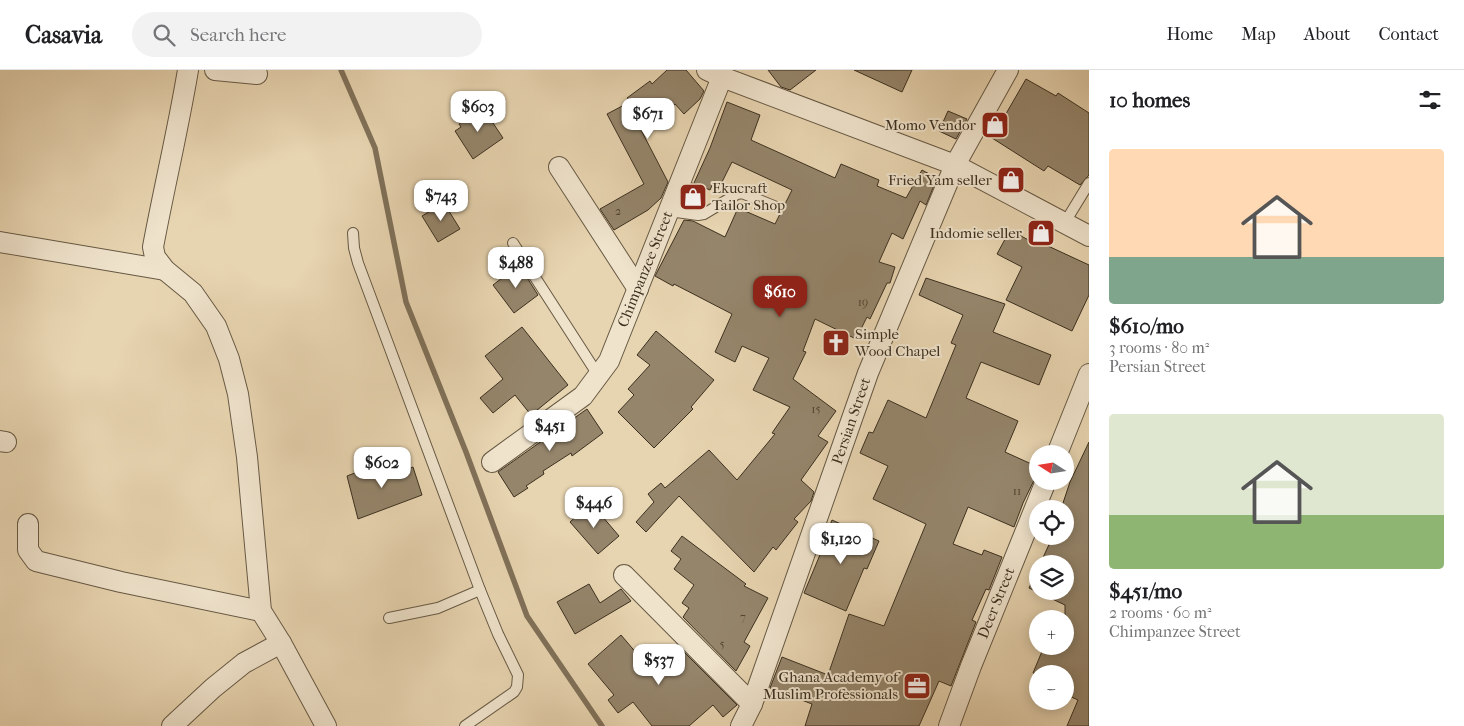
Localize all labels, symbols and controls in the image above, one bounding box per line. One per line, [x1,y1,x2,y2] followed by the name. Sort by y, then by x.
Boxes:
[132,12,482,57] search box
[25,21,102,49] text: Casavia
[150,21,178,49] icon: search
[190,24,286,46] text: Search here
[1166,24,1213,45] text: Home
[1241,24,1276,45] text: Map
[1304,24,1350,45] text: About
[1378,24,1439,45] text: Contact
[1416,86,1444,114] icon: filters
[1109,88,1190,112] text: 10 homes
[448,90,508,133] pin: $603
[462,97,494,116] text: $603
[618,98,678,140] pin: $671
[633,104,663,123] text: $671
[980,110,1010,140] shop icon: Momo Vendor
[885,116,977,134] place label: Momo Vendor
[996,165,1026,195] shop icon: Fried Yam seller
[888,171,993,189] place label: Fried Yam seller
[712,179,785,214] place label: Ekucraft Tailor Shop
[411,180,471,222] pin: $743
[678,182,708,212] shop icon: Ekucraft Tailor Shop
[1232,182,1322,272] icon: home
[425,186,457,205] text: $743
[615,204,621,218] house number: 2
[614,208,677,330] street label: Chimpanzee Street
[1026,218,1056,248] shop icon: Indomie seller
[929,224,1023,242] place label: Indomie seller
[486,246,546,289] pin: $488
[499,253,533,272] text: $488
[750,276,810,318] pin: $610
[764,282,796,301] text: $610
[858,295,868,309] house number: 19
[1109,314,1184,338] text: $610/mo
[854,325,940,360] place label: Simple Wood Chapel
[821,328,851,358] church icon: Simple Wood Chapel
[1109,338,1209,357] text: 3 rooms · 80 m²
[1109,357,1206,376] text: Persian Street
[828,374,875,467] street label: Persian Street
[811,402,821,416] house number: 15
[520,410,580,452] pin: $451
[535,416,565,435] text: $451
[1029,445,1074,490] north arrow
[1029,445,1074,710] map controls
[352,446,412,489] pin: $602
[1232,447,1322,537] icon: home
[365,453,399,472] text: $602
[1013,484,1021,498] house number: 11
[564,486,624,529] pin: $446
[576,493,612,512] text: $446
[1029,500,1074,545] button: locate
[800,522,882,565] pin: $1,120
[821,529,861,548] text: $1,120
[1029,555,1074,600] button: layers
[974,564,1019,641] street label: Deer Street
[1109,579,1182,603] text: $451/mo
[1109,603,1212,622] text: 2 rooms · 60 m²
[740,610,746,624] house number: 7
[1029,610,1074,655] button: +
[1109,622,1241,641] text: Chimpanzee Street
[719,637,725,651] house number: 5
[629,644,689,686] pin: $537
[644,650,674,669] text: $537
[1029,665,1074,710] button: −
[763,668,901,703] place label: Ghana Academy of Muslim Professionals
[902,671,932,701] office icon: Ghana Academy of Muslim Professionals

